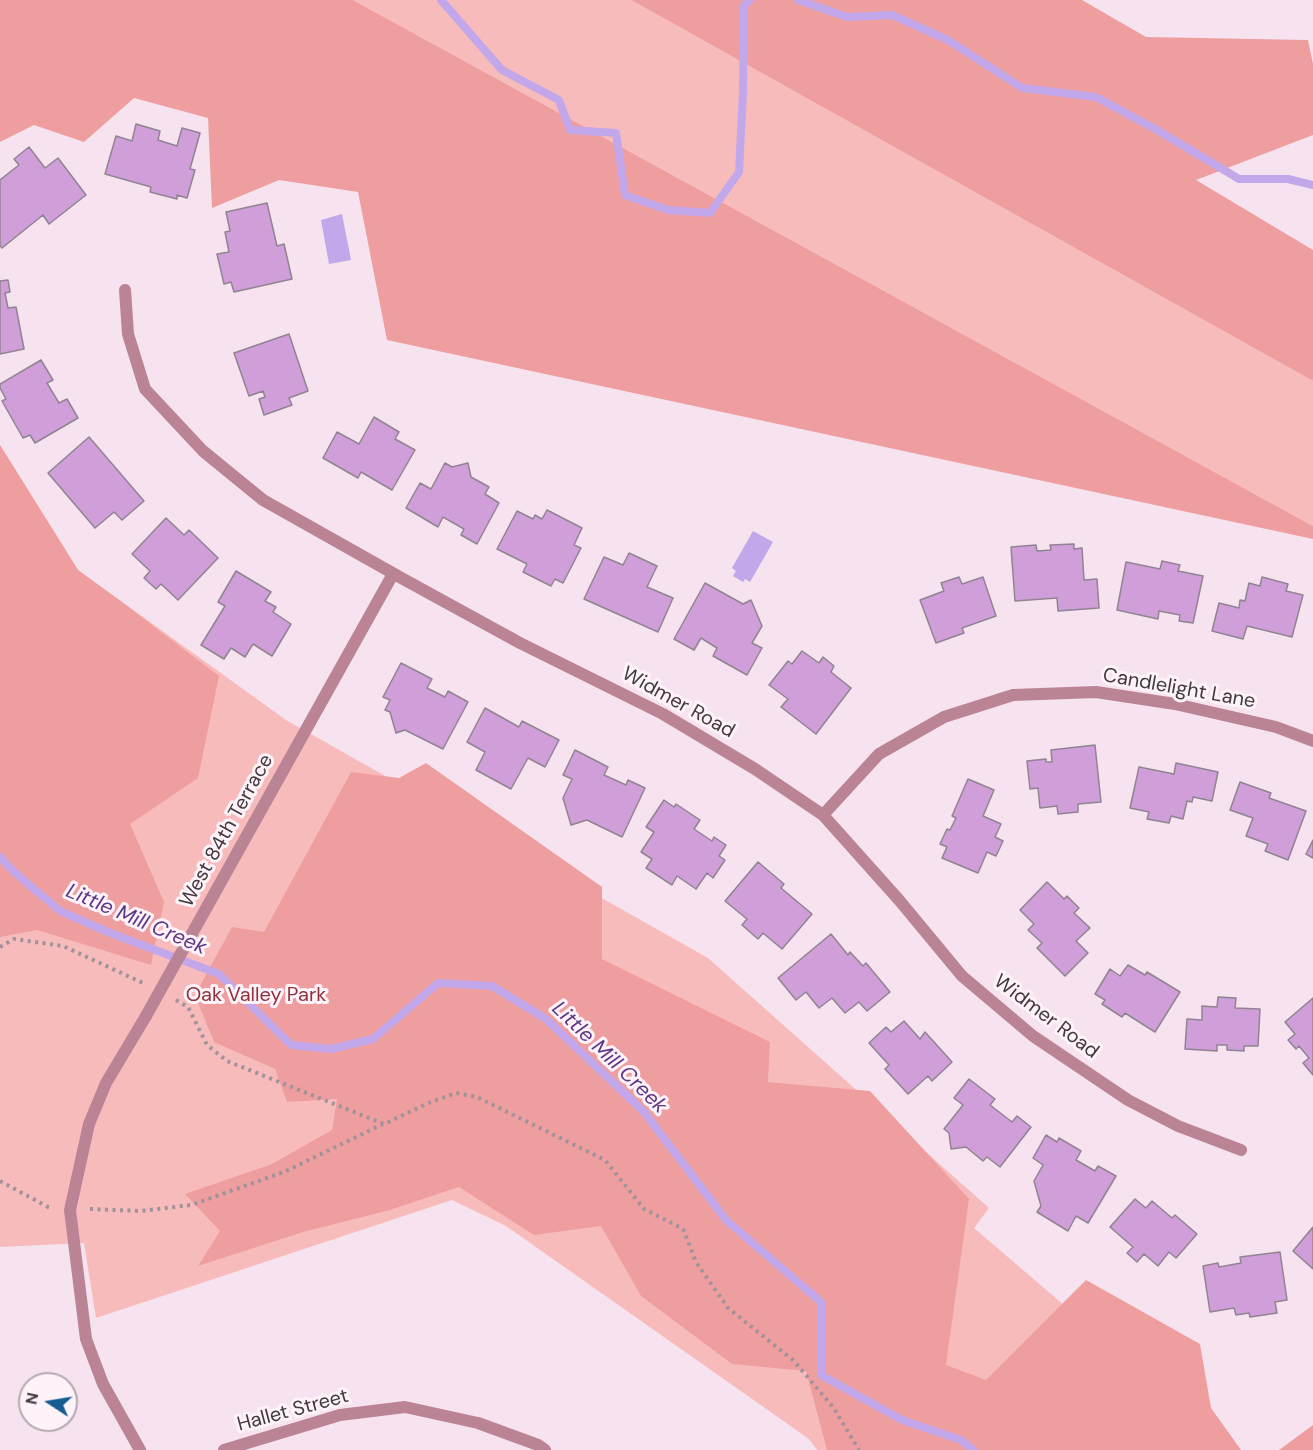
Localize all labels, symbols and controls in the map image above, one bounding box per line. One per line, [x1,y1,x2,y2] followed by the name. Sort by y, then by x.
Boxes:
[617,662,739,744] street label: Widmer Road
[1101,664,1257,714] street label: Candlelight Lane
[175,751,279,911] street label: West 84th Terrace
[62,879,210,961] water label: Little Mill Creek
[989,970,1103,1064] street label: Widmer Road
[186,984,326,1008] park label: Oak Valley Park
[546,997,672,1119] water label: Little Mill Creek
[18,1372,78,1432] north arrow
[235,1385,351,1437] street label: Hallet Street
[20,1391,43,1406] text: N

